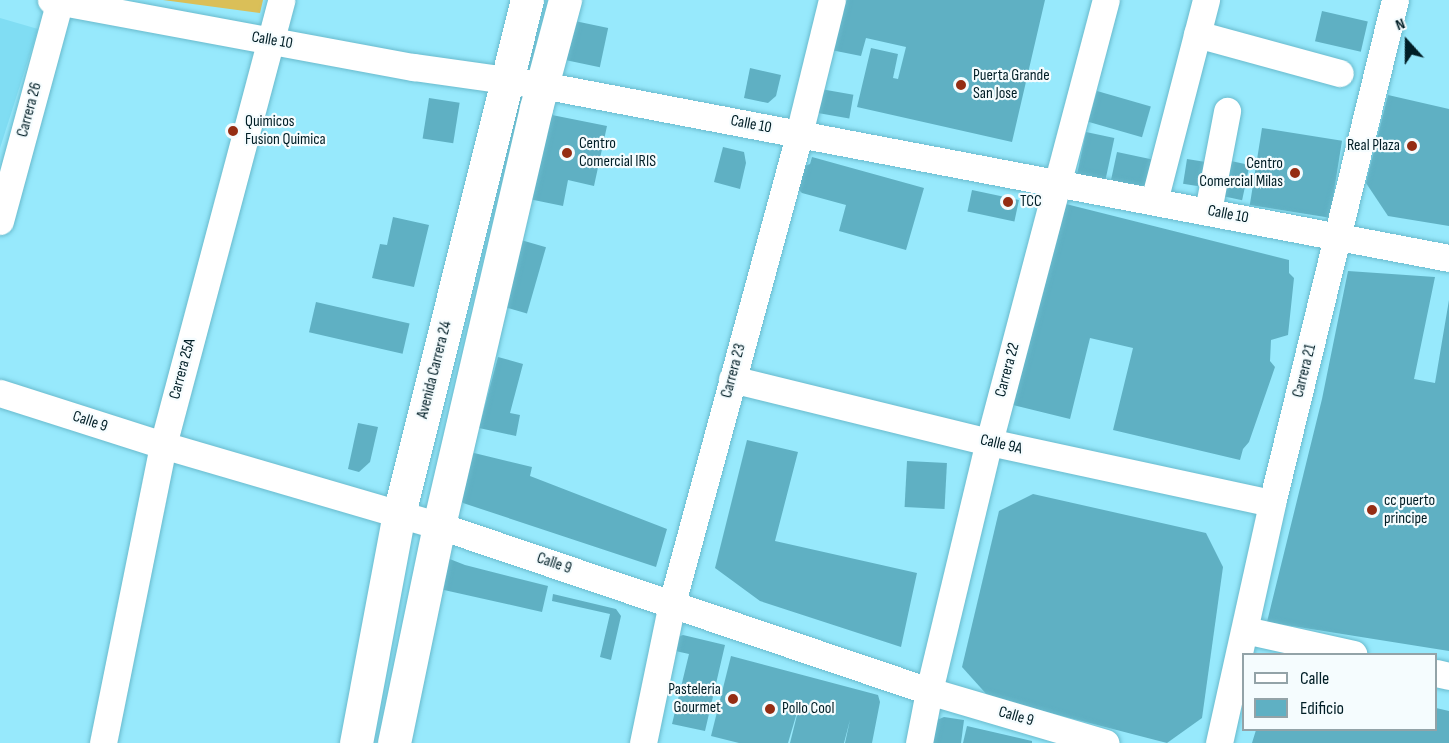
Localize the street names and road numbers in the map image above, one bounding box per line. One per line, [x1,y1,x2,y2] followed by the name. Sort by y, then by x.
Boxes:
[250,28,294,54] street label: Calle 10
[14,81,46,139] street label: Carrera 26
[729,112,773,138] street label: Calle 10
[1206,202,1250,228] street label: Calle 10
[414,319,456,421] street label: Avenida Carrera 24
[166,337,200,401] street label: Carrera 25A
[992,341,1024,399] street label: Carrera 22
[718,342,750,400] street label: Carrera 23
[1289,342,1321,400] street label: Carrera 21
[70,407,110,437] street label: Calle 9
[978,431,1024,459] street label: Calle 9A
[534,549,574,579] street label: Calle 9
[996,703,1036,731] street label: Calle 9

